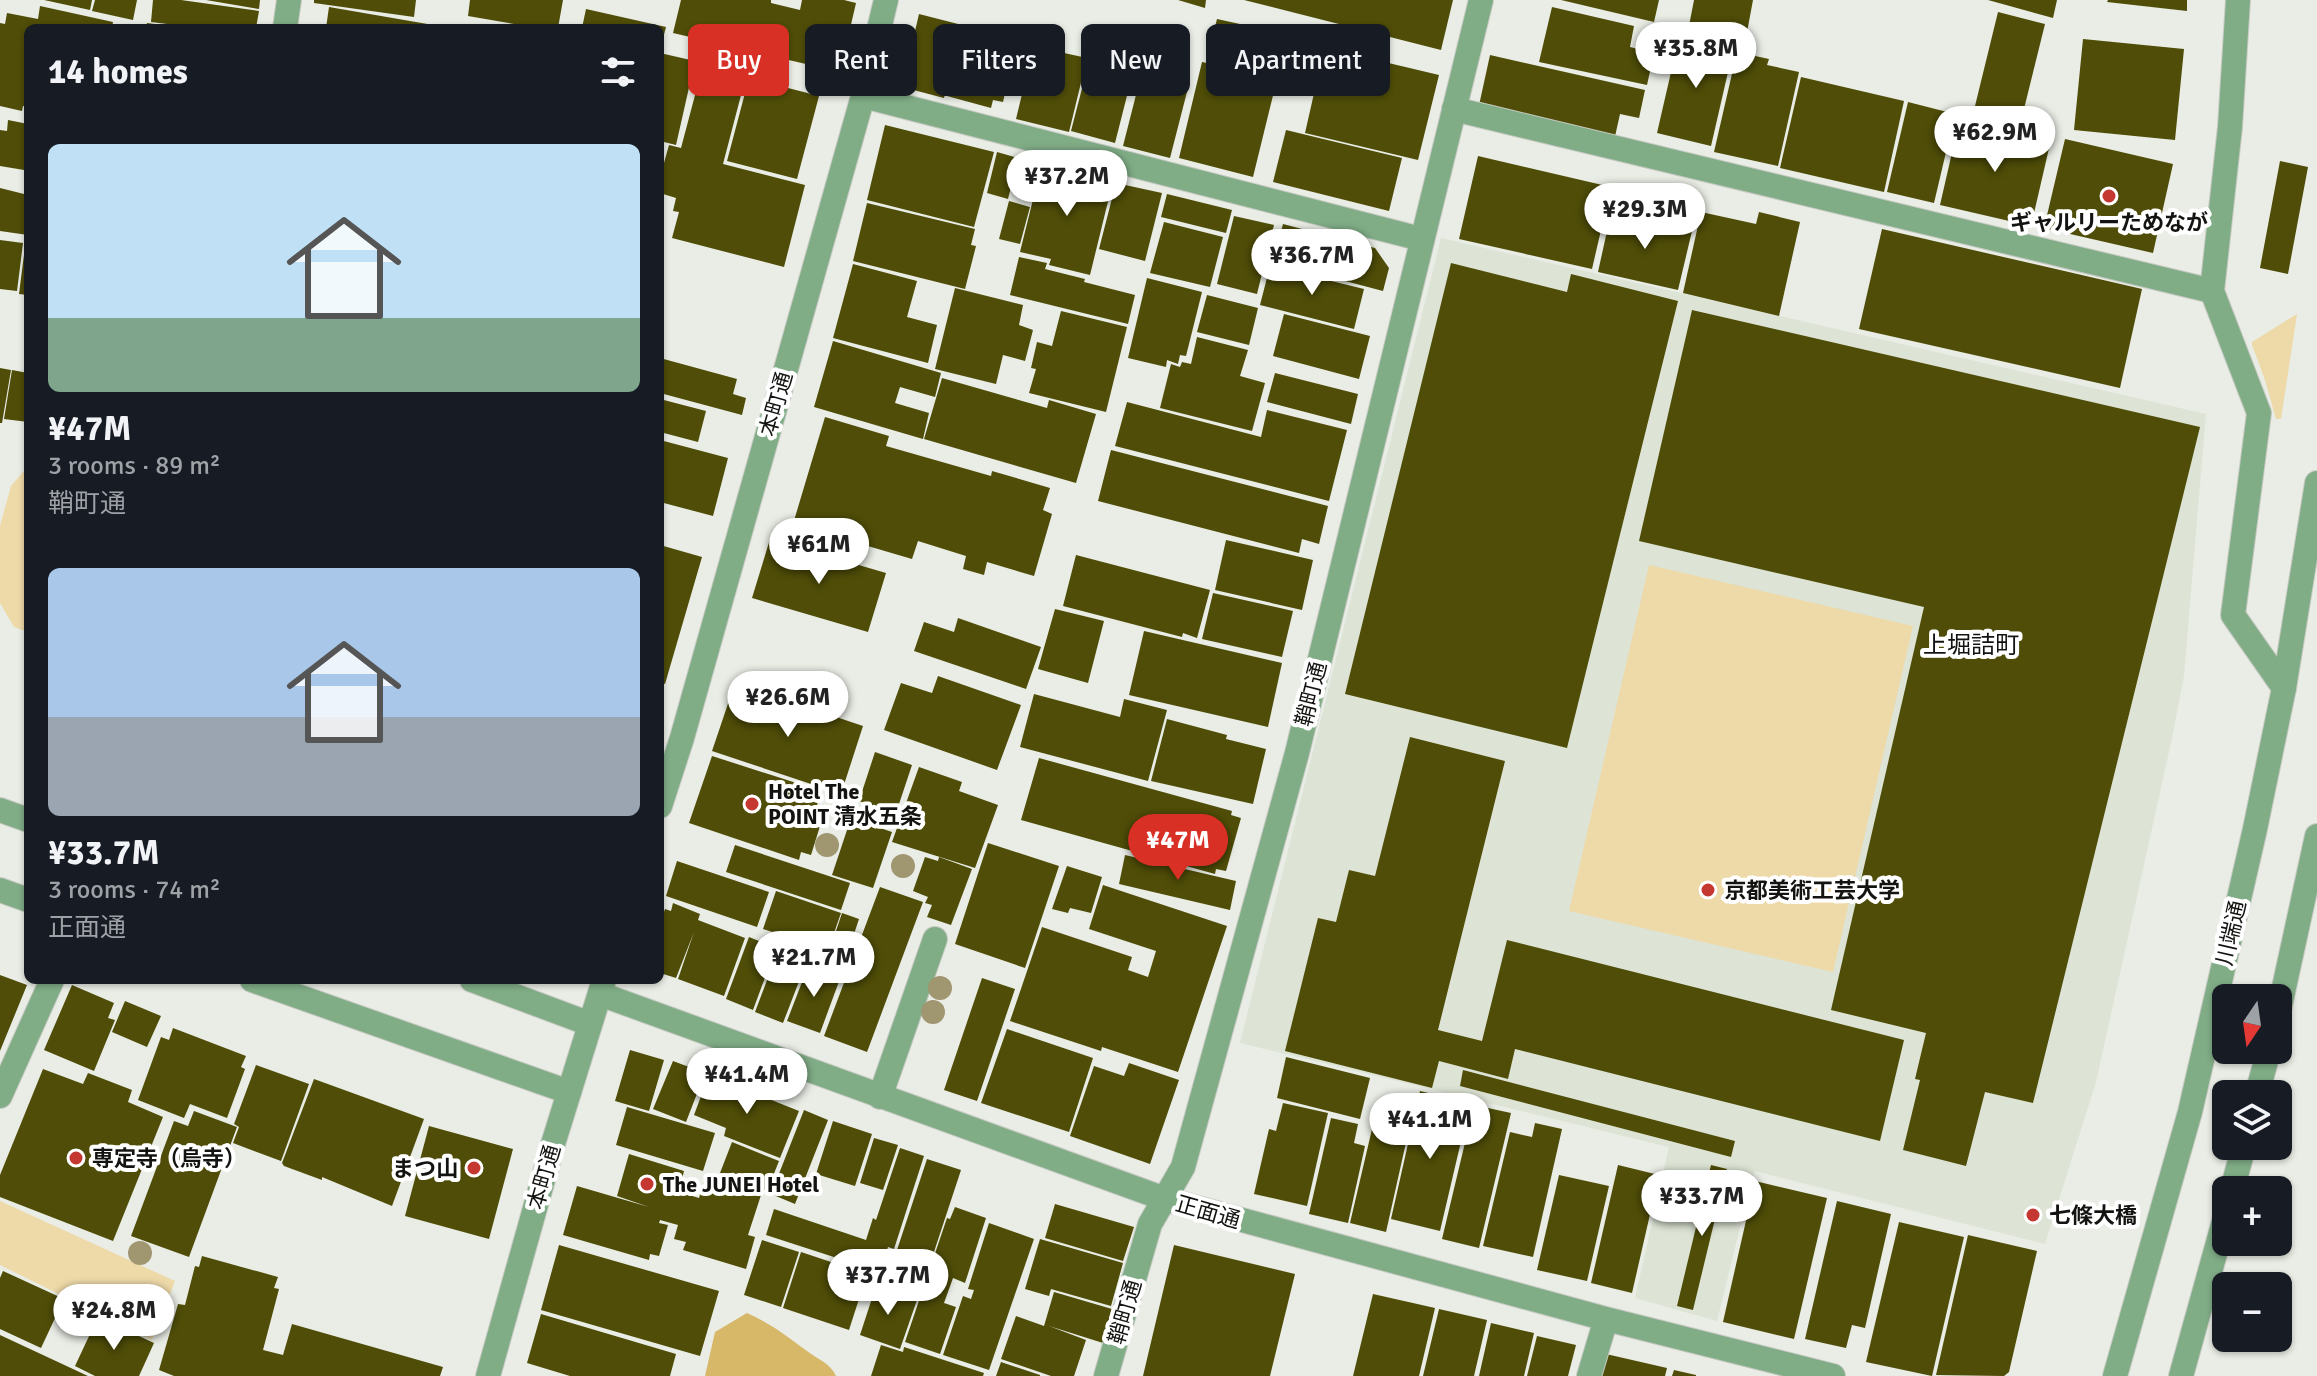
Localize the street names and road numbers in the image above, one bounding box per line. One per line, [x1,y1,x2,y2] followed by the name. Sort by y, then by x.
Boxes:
[754,369,798,439] street label: 本町通
[1290,659,1332,729] street label: 鞘町通
[2210,898,2252,968] street label: 川端通
[522,1142,566,1212] street label: 本町通
[1173,1190,1243,1234] street label: 正面通
[1103,1277,1147,1347] street label: 鞘町通

